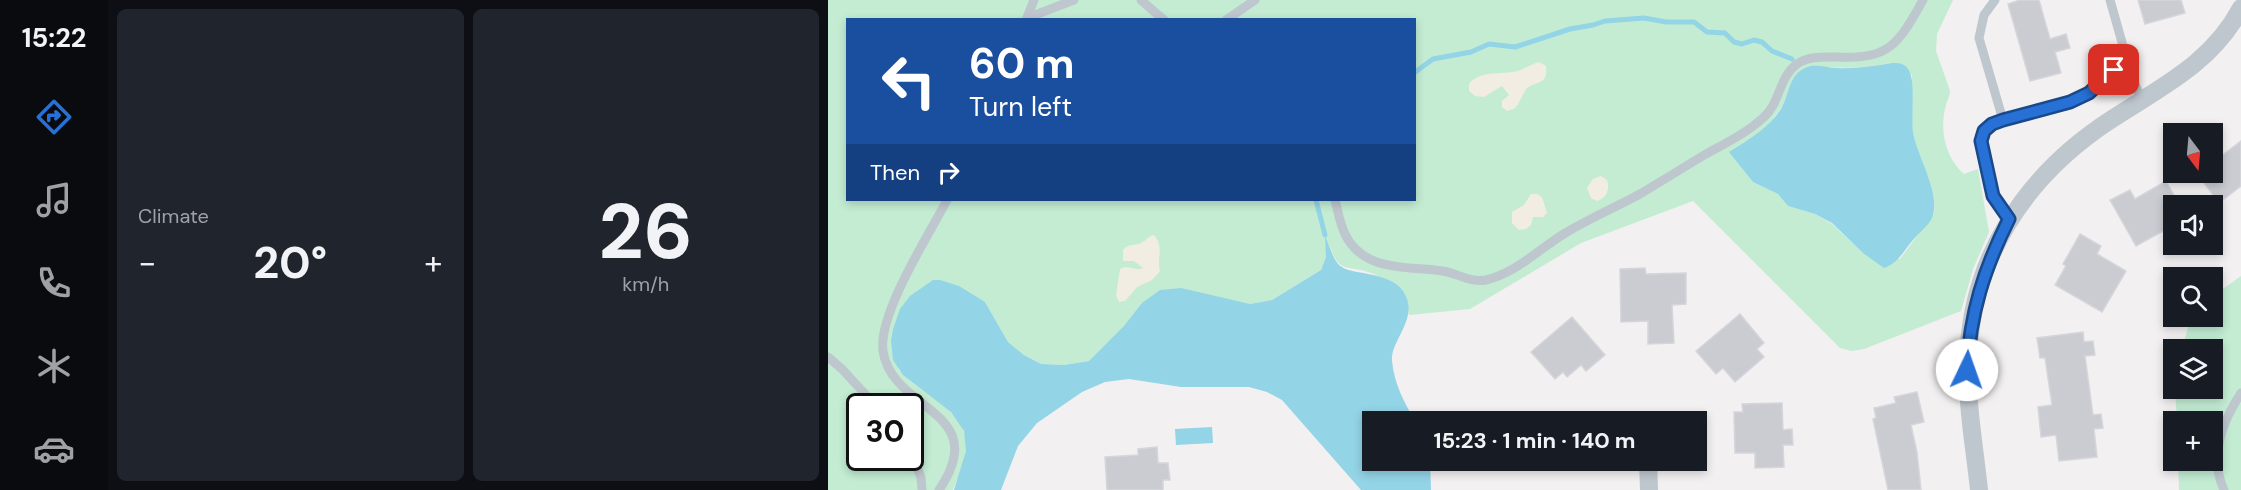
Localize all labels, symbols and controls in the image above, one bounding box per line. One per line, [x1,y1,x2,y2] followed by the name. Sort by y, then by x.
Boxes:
[22,20,86,55] text: 15:22
[969,36,1075,91] text: 60 m
[870,42,948,120] icon: left
[2088,44,2139,95] pin
[2097,53,2130,86] icon: arrive
[969,89,1072,124] text: Turn left
[33,96,75,138] icon: directions
[2163,123,2223,183] north arrow
[2163,123,2223,471] map controls
[932,156,965,189] icon: right
[870,158,920,187] text: Then
[33,179,75,221] icon: music
[599,181,693,282] text: 26
[2163,195,2223,255] button: sound
[138,203,209,229] text: Climate
[253,233,327,292] text: 20°
[138,241,156,284] text: −
[424,241,442,284] text: +
[33,262,75,304] icon: phone
[2163,267,2223,327] button: search
[622,271,669,297] text: km/h
[1935,338,1999,402] position arrow
[2163,339,2223,399] button: layers
[33,345,75,387] icon: climate
[846,393,924,471] speed limit sign: 30
[2163,411,2223,471] button: +
[1433,426,1636,455] text: 15:23 · 1 min · 140 m
[33,428,75,470] icon: car

